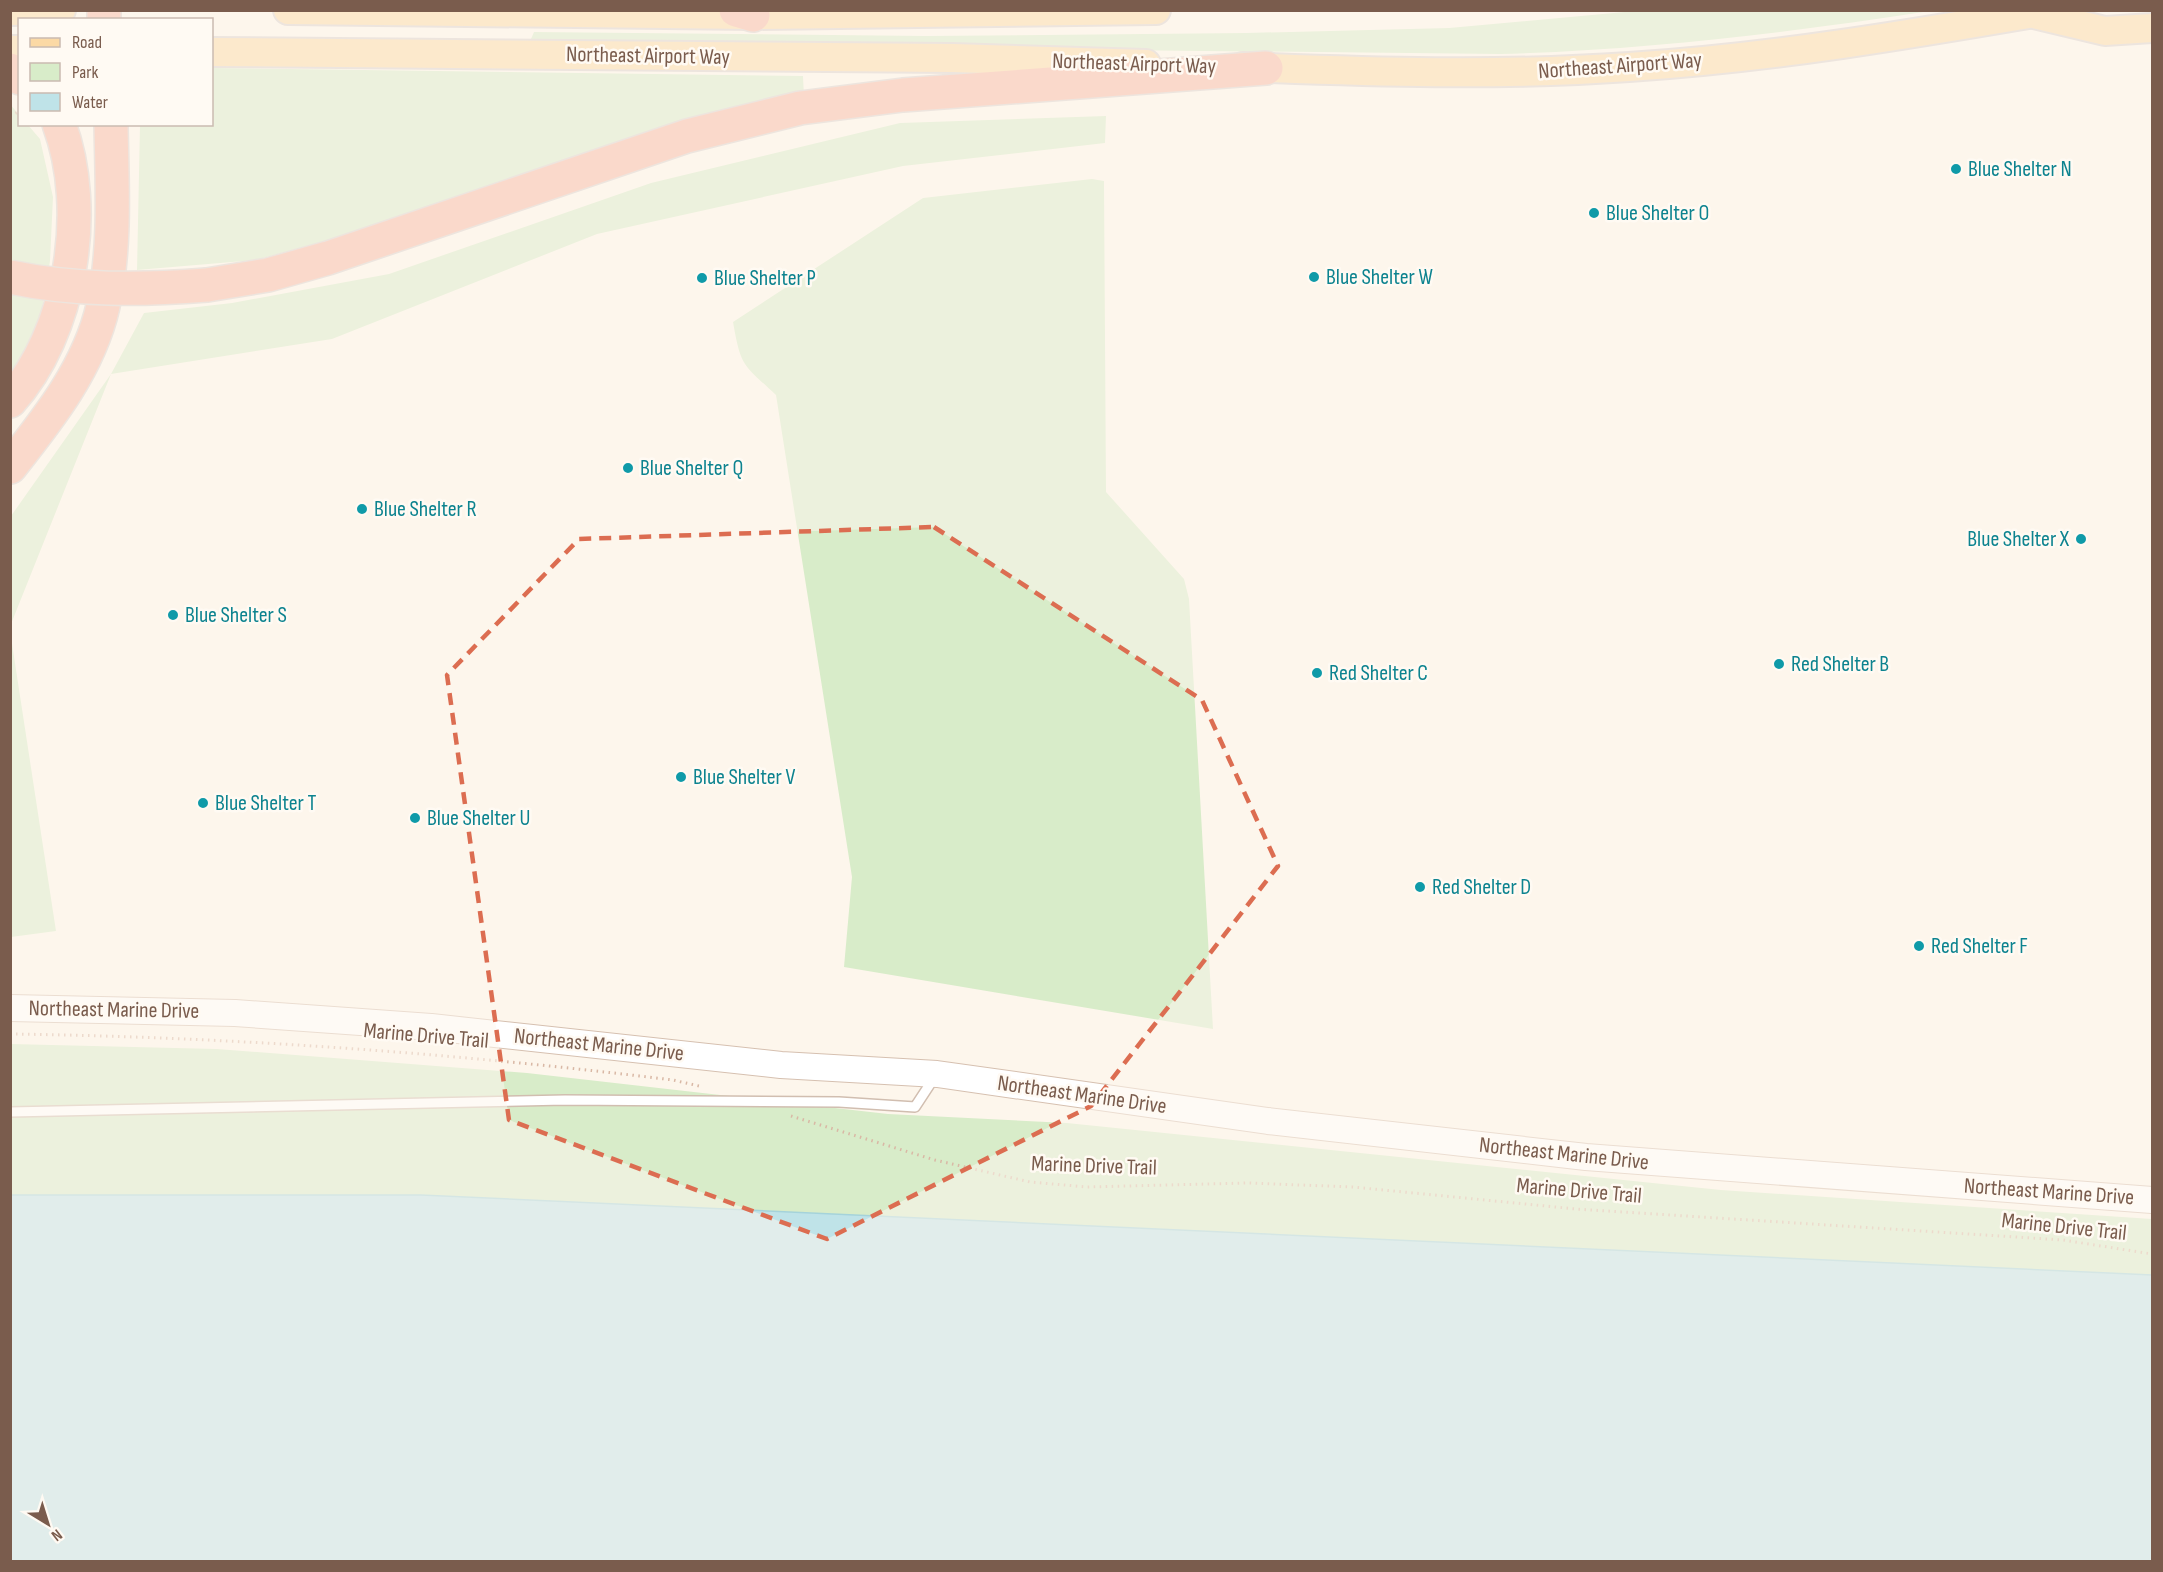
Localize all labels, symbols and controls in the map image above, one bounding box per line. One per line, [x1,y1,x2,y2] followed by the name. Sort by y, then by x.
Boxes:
[18,18,213,126] legend
[72,32,102,53] text: Road
[566,41,731,71] street label: Northeast Airport Way
[1537,47,1703,85] street label: Northeast Airport Way
[1052,48,1217,80] street label: Northeast Airport Way
[72,62,98,83] text: Park
[72,92,108,113] text: Water
[1968,156,2072,183] place label: Blue Shelter N
[1949,162,1963,176] marker: Blue Shelter N
[1606,200,1709,227] place label: Blue Shelter O
[1587,206,1601,220] marker: Blue Shelter O
[1326,264,1433,291] place label: Blue Shelter W
[714,265,816,292] place label: Blue Shelter P
[1307,270,1321,284] marker: Blue Shelter W
[695,271,709,285] marker: Blue Shelter P
[640,455,743,482] place label: Blue Shelter Q
[621,461,635,475] marker: Blue Shelter Q
[374,496,477,523] place label: Blue Shelter R
[355,502,369,516] marker: Blue Shelter R
[1967,526,2070,553] place label: Blue Shelter X
[2074,532,2088,546] marker: Blue Shelter X
[185,602,287,629] place label: Blue Shelter S
[166,608,180,622] marker: Blue Shelter S
[1791,651,1889,678] place label: Red Shelter B
[1772,657,1786,671] marker: Red Shelter B
[1329,660,1428,687] place label: Red Shelter C
[1310,666,1324,680] marker: Red Shelter C
[693,764,795,791] place label: Blue Shelter V
[674,770,688,784] marker: Blue Shelter V
[215,790,316,817] place label: Blue Shelter T
[196,796,210,810] marker: Blue Shelter T
[427,805,530,832] place label: Blue Shelter U
[408,811,422,825] marker: Blue Shelter U
[1432,874,1531,901] place label: Red Shelter D
[1413,880,1427,894] marker: Red Shelter D
[1931,933,2028,960] place label: Red Shelter F
[1912,939,1926,953] marker: Red Shelter F
[28,995,200,1025] street label: Northeast Marine Drive
[362,1017,490,1055] street label: Marine Drive Trail
[513,1023,685,1067] street label: Northeast Marine Drive
[996,1070,1168,1120] street label: Northeast Marine Drive
[1478,1132,1650,1176] street label: Northeast Marine Drive
[1031,1150,1157,1182] street label: Marine Drive Trail
[1515,1172,1643,1210] street label: Marine Drive Trail
[1963,1173,2135,1211] street label: Northeast Marine Drive
[2000,1207,2128,1247] street label: Marine Drive Trail
[18,1494,78,1554] north arrow
[47,1525,66,1545] text: N

